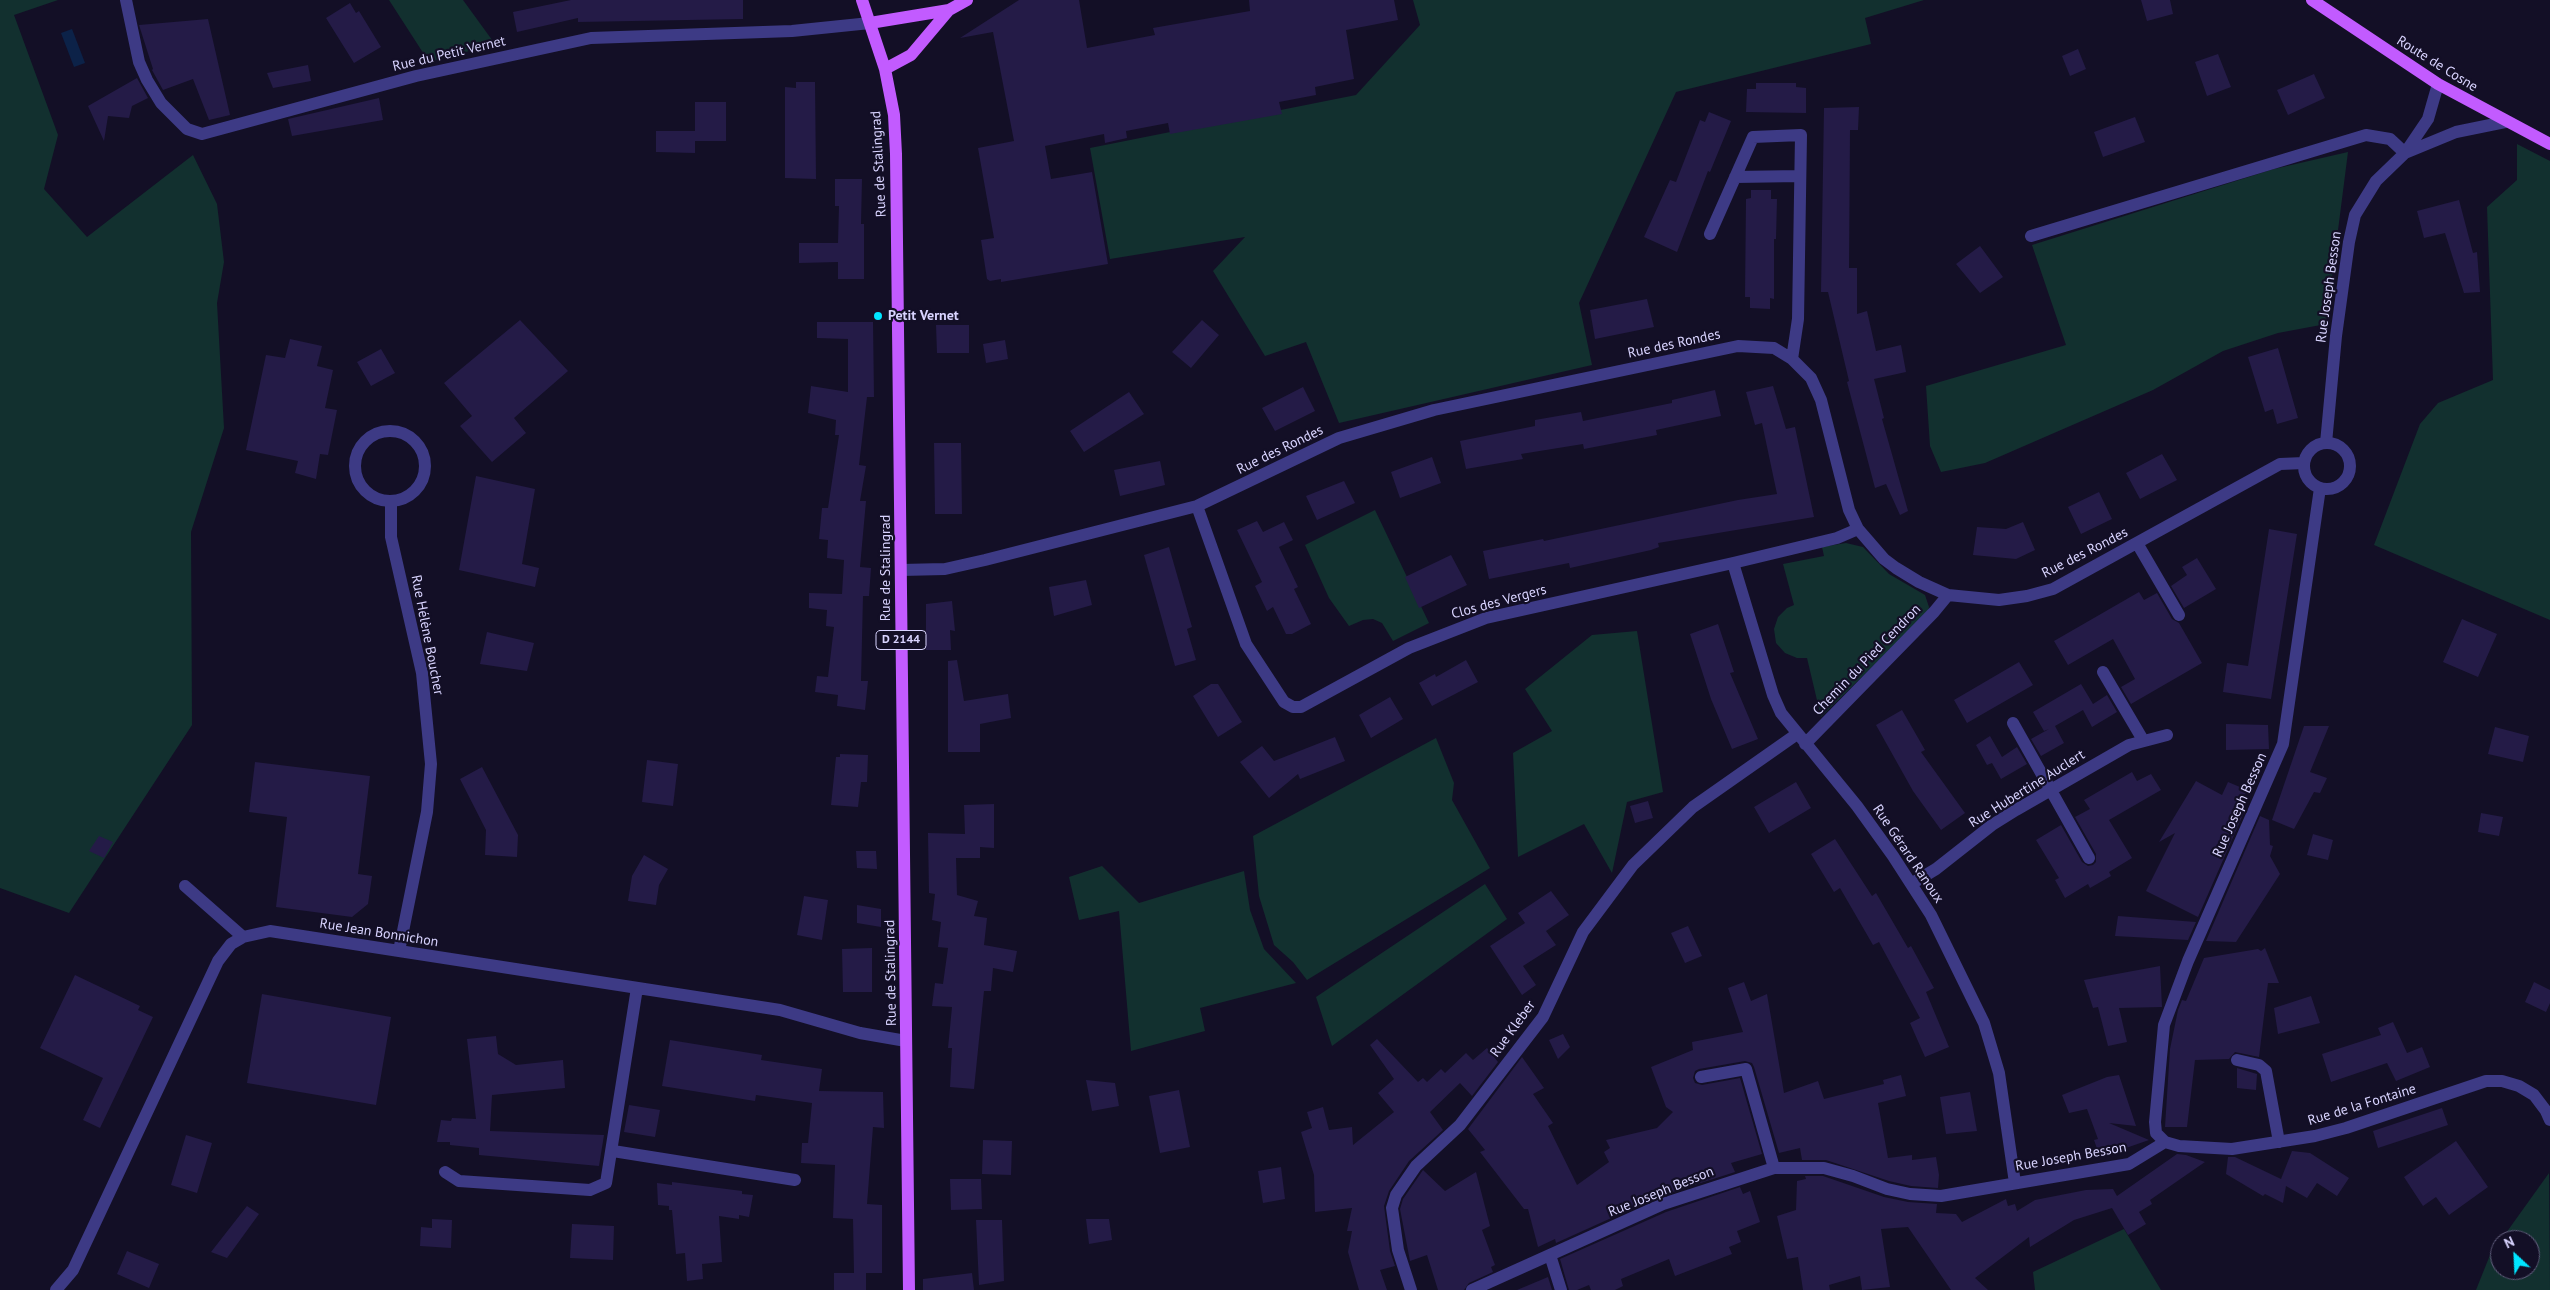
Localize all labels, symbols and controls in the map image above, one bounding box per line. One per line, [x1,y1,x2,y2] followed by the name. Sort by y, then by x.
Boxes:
[2393,32,2481,96] street label: Route de Cosne
[391,33,507,75] street label: Rue du Petit Vernet
[868,110,890,218] street label: Rue de Stalingrad
[2313,230,2345,344] street label: Rue Joseph Besson
[888,308,959,324] place label: Petit Vernet
[872,310,884,322] marker: Petit Vernet
[1626,326,1722,362] street label: Rue des Rondes
[1234,422,1326,478] street label: Rue des Rondes
[878,515,894,621] street label: Rue de Stalingrad
[2039,524,2131,582] street label: Rue des Rondes
[407,574,447,696] street label: Rue Hélène Boucher
[1450,581,1548,623] street label: Clos des Vergers
[1810,601,1924,719] street label: Chemin du Pied Cendron
[876,630,926,650] road number: D 2144
[1966,746,2088,832] street label: Rue Hubertine Auclert
[2209,750,2271,860] street label: Rue Joseph Besson
[1869,802,1947,906] street label: Rue Gérard Ranoux
[318,915,440,951] street label: Rue Jean Bonnichon
[882,920,900,1026] street label: Rue de Stalingrad
[1487,997,1539,1061] street label: Rue Kleber
[2306,1081,2418,1129] street label: Rue de la Fontaine
[2014,1139,2128,1175] street label: Rue Joseph Besson
[1606,1163,1716,1221] street label: Rue Joseph Besson
[2490,1230,2540,1280] north arrow
[2501,1232,2517,1252] text: N

